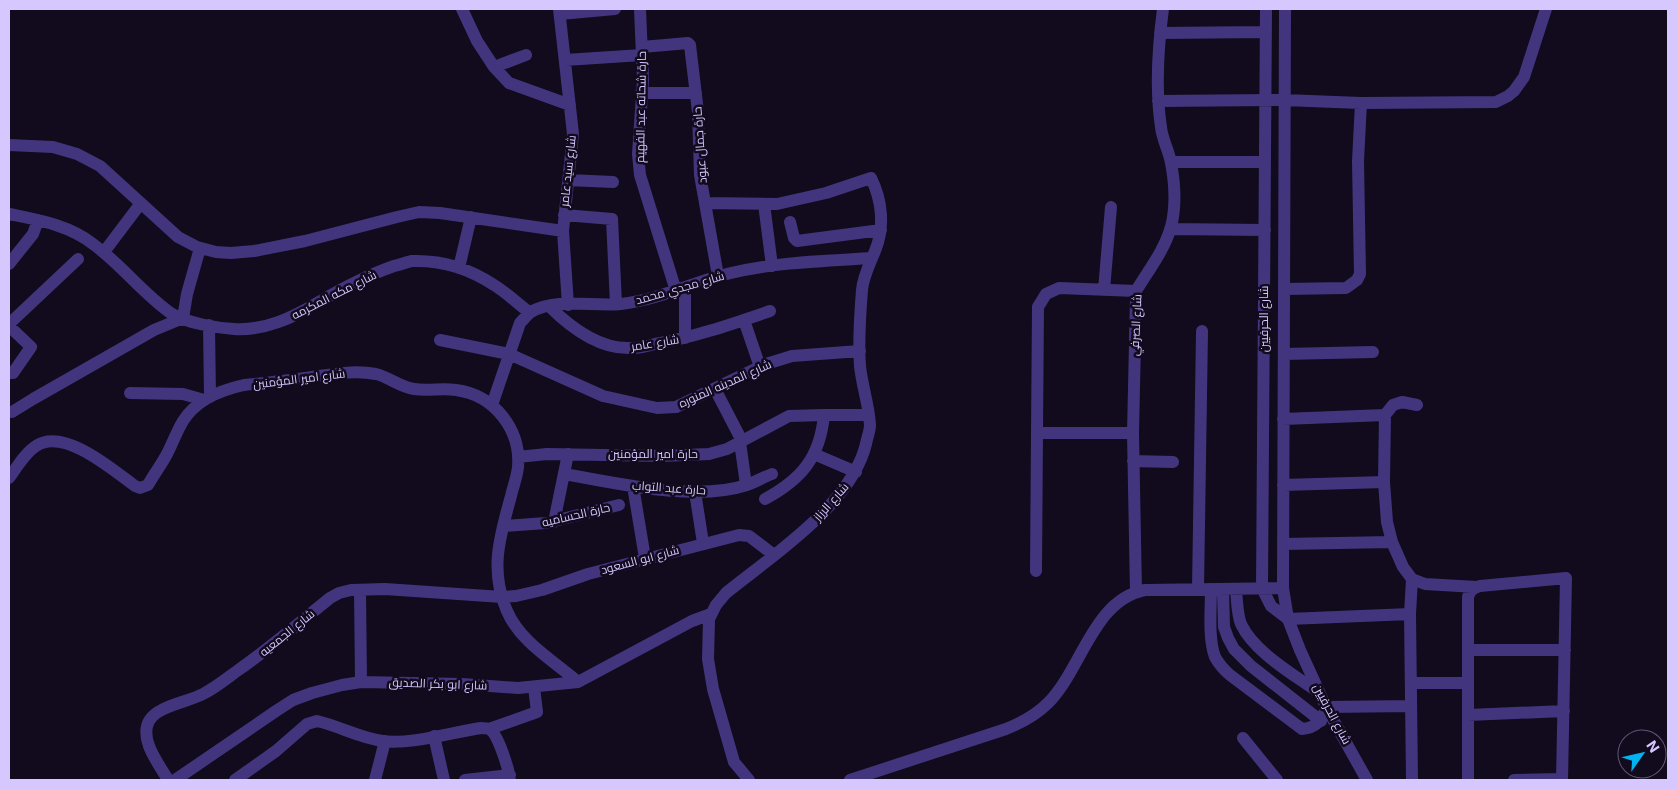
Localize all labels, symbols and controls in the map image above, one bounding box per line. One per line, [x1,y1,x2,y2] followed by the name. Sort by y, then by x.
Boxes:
[632,51,650,163] street label: حارة شحاته عبد الفهيم
[689,106,710,184] street label: حارة جمال عبود
[556,134,580,209] street label: شارع سيد عامر
[289,267,379,323] street label: شارع مكه المكرمه
[634,268,727,310] street label: شارع مجدي محمد
[1256,286,1272,352] street label: شارع الحرفيين
[1126,294,1148,357] street label: شارع الصرفي
[629,331,680,355] street label: شارع عامر
[676,356,774,412] street label: شارع المدينه المنوره
[252,365,346,393] street label: شارع امير المؤمنين
[608,446,698,461] street label: حارة امير المؤمنين
[632,477,706,498] street label: حارة عبد التواب
[809,479,852,525] street label: شارع الرزاز
[540,499,611,530] street label: حارة الحساميه
[599,542,681,578] street label: شارع ابو السعود
[256,606,318,660] street label: شارع الجمعيه
[388,674,488,694] street label: شارع ابو بكر الصديق
[1309,681,1355,747] street label: شارع الحرفيين
[1617,729,1667,779] north arrow
[1643,737,1663,756] text: N

